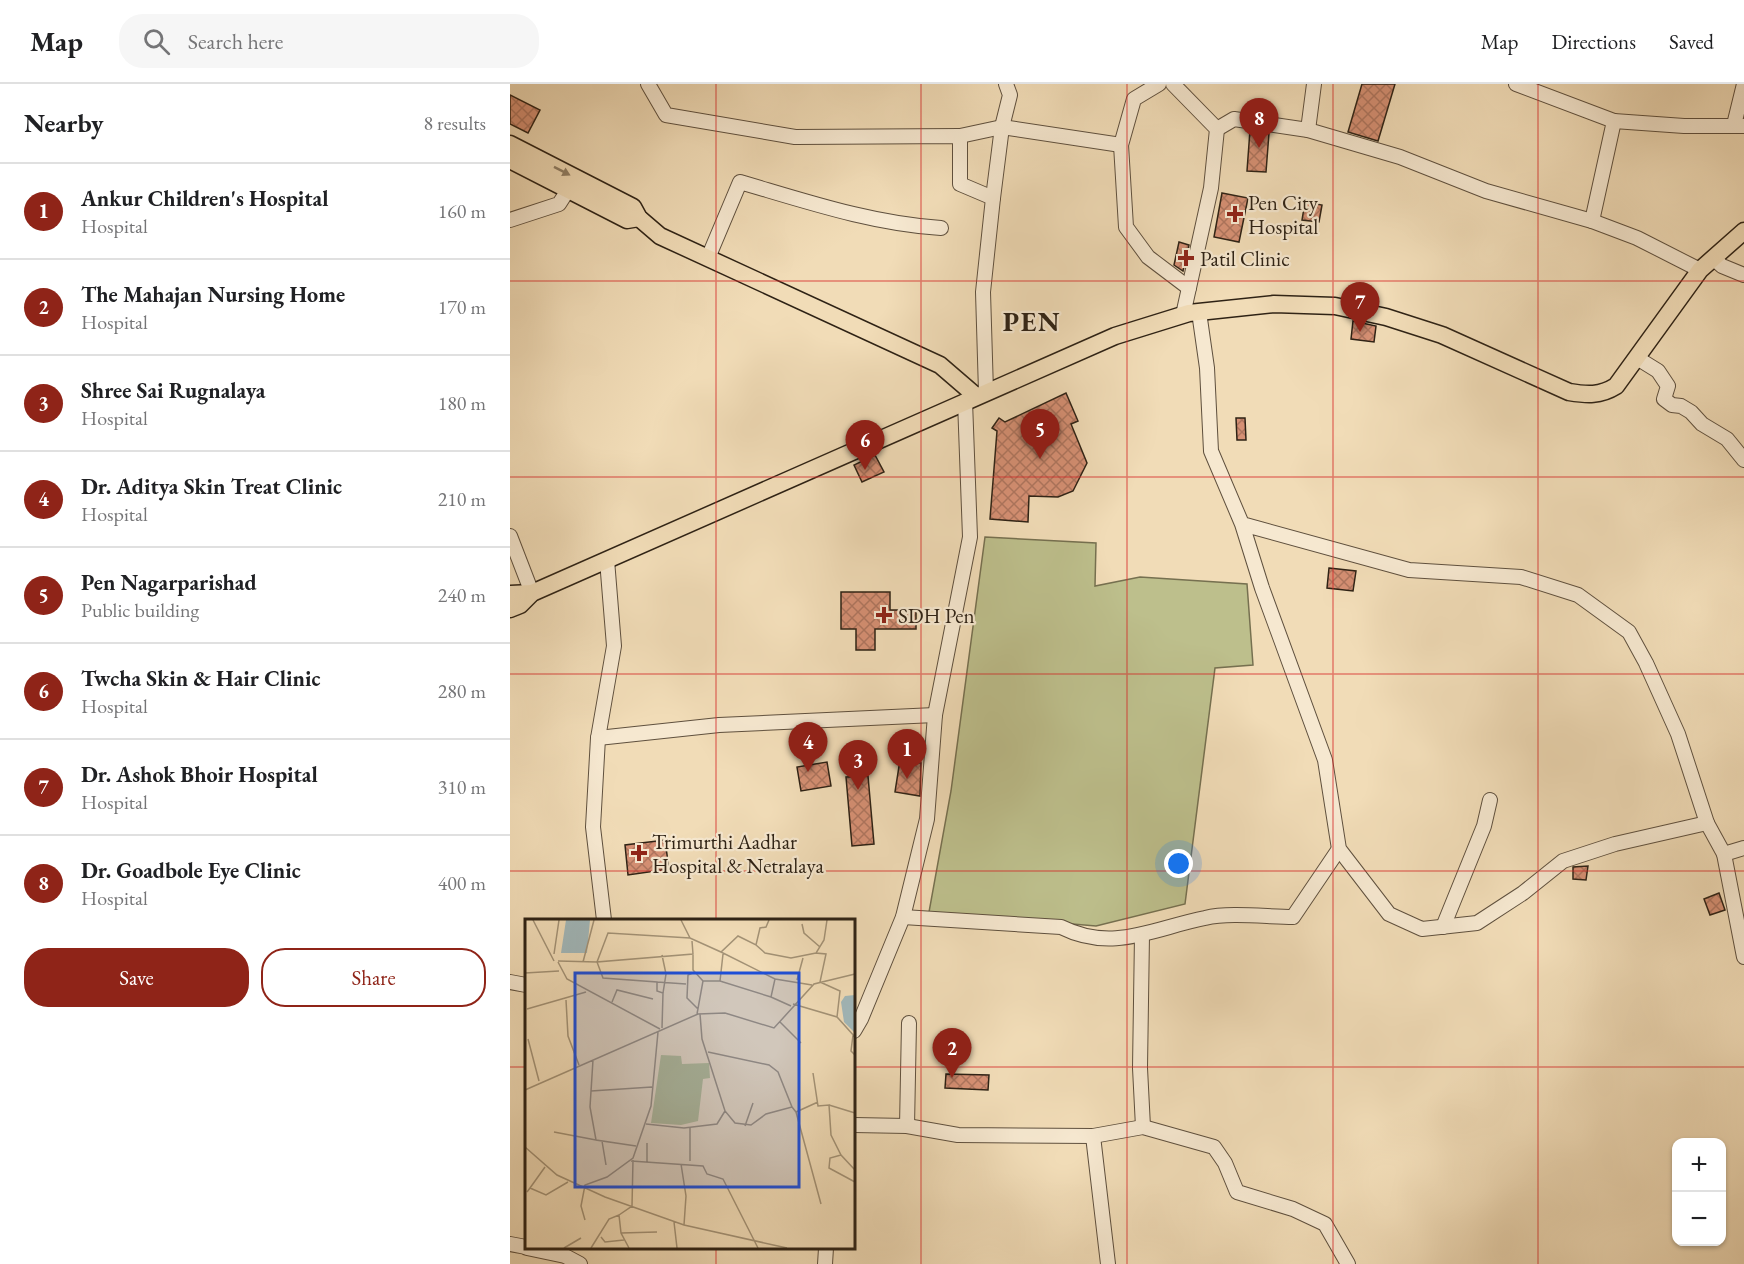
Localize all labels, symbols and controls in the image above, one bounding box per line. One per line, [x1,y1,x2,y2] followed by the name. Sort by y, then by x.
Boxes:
[119,14,539,68] search box
[30,23,83,59] text: Map
[140,25,173,58] icon: search
[188,27,283,56] text: Search here
[1481,28,1518,55] text: Map
[1551,28,1636,55] text: Directions
[1669,28,1714,55] text: Saved
[1240,98,1278,148] pin: 8
[24,106,104,140] text: Nearby
[423,110,486,136] text: 8 results
[554,166,571,176] one-way arrow
[81,184,328,213] text: Ankur Children's Hospital
[1248,189,1319,240] place label: Pen City Hospital
[38,198,49,224] text: 1
[438,198,486,224] text: 160 m
[1226,205,1244,223] marker: Pen City Hospital
[81,213,148,239] text: Hospital
[1200,245,1290,272] place label: Patil Clinic
[1177,249,1195,267] marker: Patil Clinic
[81,280,345,309] text: The Mahajan Nursing Home
[1340,282,1380,332] pin: 7
[38,294,49,320] text: 2
[438,294,486,320] text: 170 m
[1003,304,1061,339] district label: PEN
[81,309,148,335] text: Hospital
[81,376,265,405] text: Shree Sai Rugnalaya
[38,390,49,416] text: 3
[438,390,486,416] text: 180 m
[81,405,148,431] text: Hospital
[1020,410,1060,459] pin: 5
[846,420,884,470] pin: 6
[81,472,342,501] text: Dr. Aditya Skin Treat Clinic
[38,486,49,512] text: 4
[438,486,486,512] text: 210 m
[81,501,148,527] text: Hospital
[81,568,257,597] text: Pen Nagarparishad
[38,582,49,608] text: 5
[438,582,486,608] text: 240 m
[81,597,199,623] text: Public building
[898,602,975,629] place label: SDH Pen
[875,606,893,624] marker: SDH Pen
[81,664,321,693] text: Twcha Skin & Hair Clinic
[38,678,49,704] text: 6
[438,678,486,704] text: 280 m
[81,693,148,719] text: Hospital
[788,722,828,772] pin: 4
[888,730,926,779] pin: 1
[838,740,878,790] pin: 3
[81,760,318,789] text: Dr. Ashok Bhoir Hospital
[38,774,49,800] text: 7
[438,774,486,800] text: 310 m
[81,789,148,815] text: Hospital
[652,828,824,879] place label: Trimurthi Aadhar Hospital & Netralaya
[630,844,648,862] marker: Trimurthi Aadhar Hospital & Netralaya
[1164,849,1193,878] your location
[81,856,301,885] text: Dr. Goadbole Eye Clinic
[38,870,49,896] text: 8
[438,870,486,896] text: 400 m
[81,885,148,911] text: Hospital
[525,919,855,1249] inset map
[24,948,249,1007] button: Save
[261,948,486,1007] button: Share
[932,1028,972,1078] pin: 2
[1672,1138,1726,1246] map controls
[1672,1138,1726,1192] button: +
[1672,1192,1726,1246] button: −

